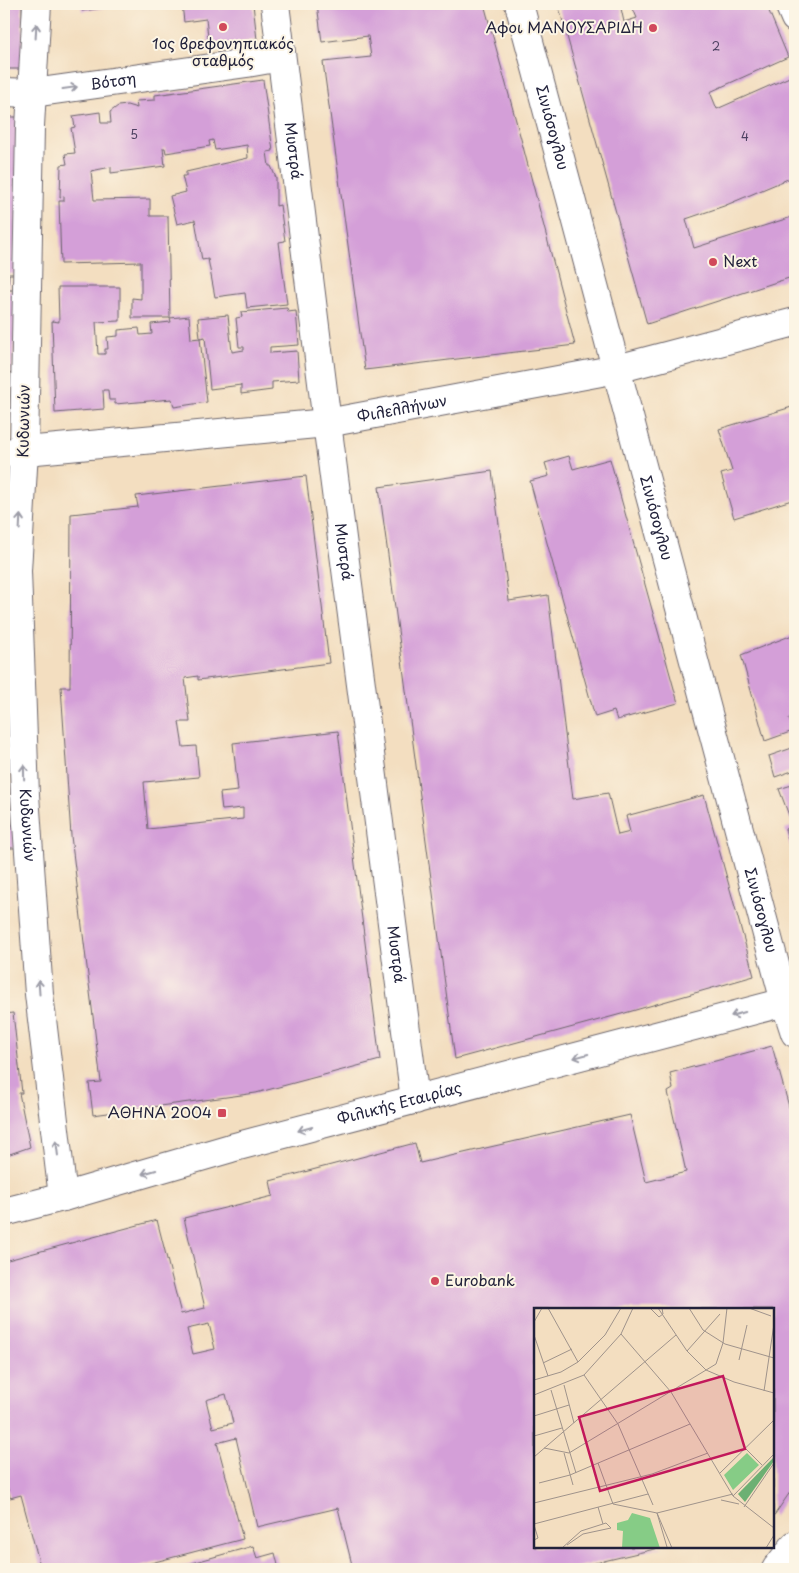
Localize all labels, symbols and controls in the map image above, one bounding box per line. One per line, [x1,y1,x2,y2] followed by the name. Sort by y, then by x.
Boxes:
[486,15,643,38] place label: Αφοι ΜΑΝΟΥΣΑΡΙΔΗ
[217,21,229,33] marker: 1ος βρεφονηπιακός σταθμός
[647,22,659,34] marker: Αφοι ΜΑΝΟΥΣΑΡΙΔΗ
[31,23,40,39] one-way arrow
[152,31,294,71] place label: 1ος βρεφονηπιακός σταθμός
[712,37,720,55] house number: 2
[89,66,137,95] street label: Βότση
[61,82,77,92] one-way arrow
[531,82,576,172] street label: Σινιόσογλου
[280,121,310,181] street label: Μυστρά
[130,125,138,143] house number: 5
[741,127,749,145] house number: 4
[723,249,757,272] place label: Next
[707,256,719,268] marker: Next
[10,384,35,458] street label: Κυδωνιών
[355,388,449,427] street label: Φιλελλήνων
[635,473,680,563] street label: Σινιόσογλου
[16,515,25,531] one-way arrow
[330,521,360,582] street label: Μυστρά
[19,764,29,780] one-way arrow
[15,788,43,863] street label: Κυδωνιών
[740,865,784,955] street label: Σινιόσογλου
[382,924,413,984] street label: Μυστρά
[34,979,43,995] one-way arrow
[730,1010,746,1020] one-way arrow
[573,1052,589,1061] one-way arrow
[334,1075,464,1130] street label: Φιλικής Εταιρίας
[108,1100,212,1123] place label: ΑΘΗΝΑ 2004
[216,1107,228,1119] marker: ΑΘΗΝΑ 2004
[298,1124,314,1134] one-way arrow
[52,1140,62,1156] one-way arrow
[141,1167,157,1177] one-way arrow
[445,1268,515,1291] place label: Eurobank
[429,1275,441,1287] marker: Eurobank
[534,1308,774,1548] inset map

